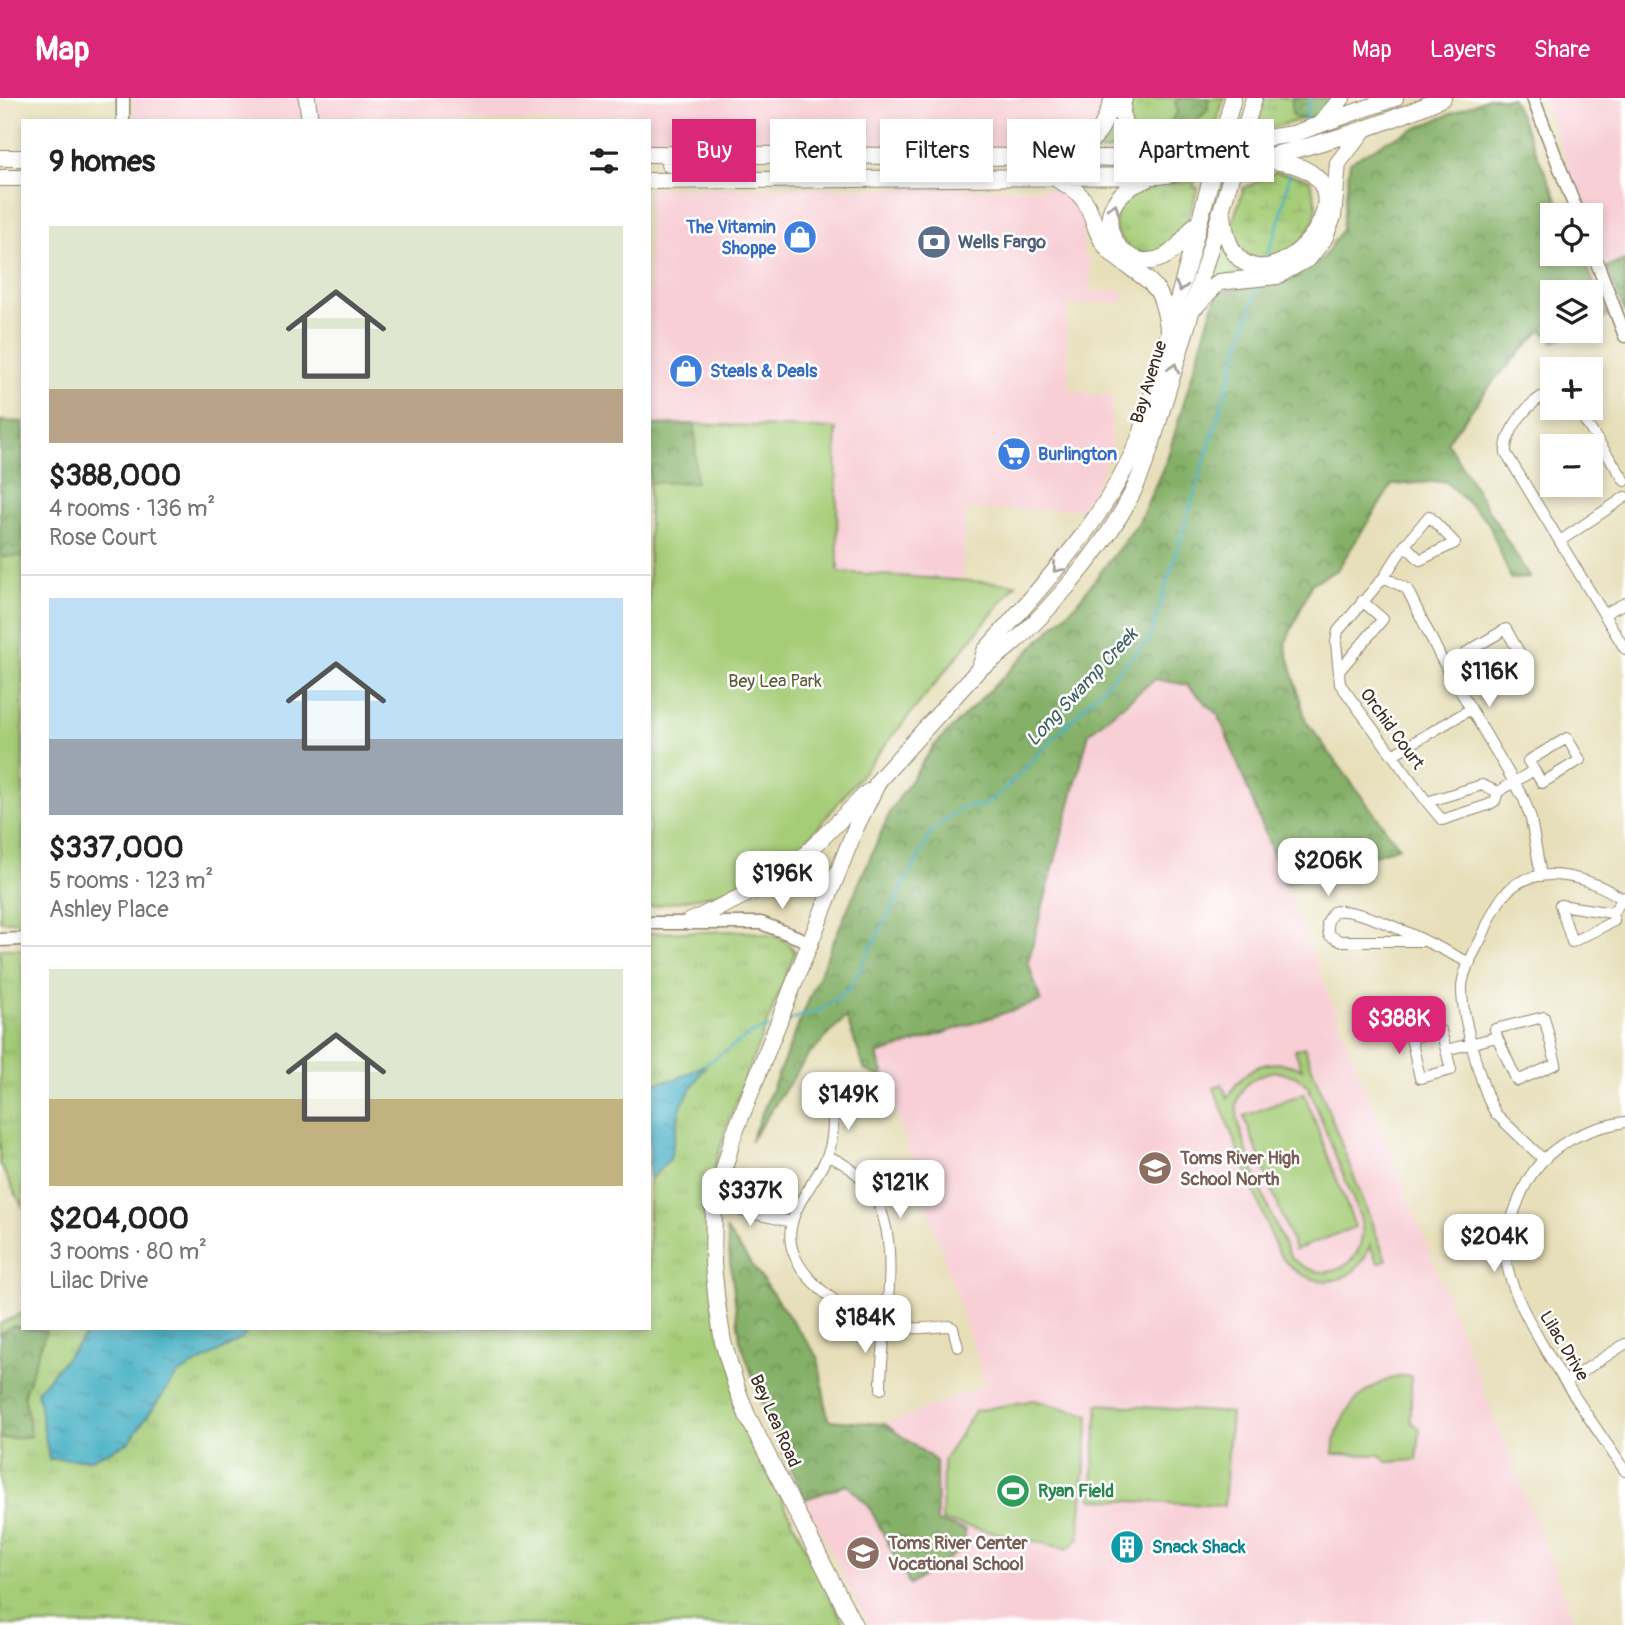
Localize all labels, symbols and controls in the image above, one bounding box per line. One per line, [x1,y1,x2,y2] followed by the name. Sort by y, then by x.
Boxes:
[35,29,90,70] text: Map
[1352,35,1392,64] text: Map
[1430,35,1496,64] text: Layers
[1534,35,1590,64] text: Share
[672,119,756,182] chip: Buy
[770,119,866,182] chip: Rent
[880,119,993,182] chip: Filters
[1007,119,1100,182] chip: New
[1114,119,1274,182] chip: Apartment
[585,142,623,180] icon: filters
[49,143,155,180] text: 9 homes
[1106,202,1120,214] one-way arrow
[1540,203,1603,497] map controls
[1540,203,1603,266] button: locate
[685,216,777,260] place label: The Vitamin Shoppe
[781,218,819,256] shop icon: The Vitamin Shoppe
[915,223,953,261] bank icon: Wells Fargo
[958,231,1046,254] place label: Wells Fargo
[273,271,399,397] icon: home
[1540,280,1603,343] button: layers
[1175,281,1189,293] one-way arrow
[1126,338,1173,426] street label: Bay Avenue
[667,352,705,390] shop icon: Steals & Deals
[1540,357,1603,420] button: +
[710,360,818,383] place label: Steals & Deals
[1166,363,1180,375] one-way arrow
[1540,434,1603,497] button: −
[995,435,1033,473] supermarket icon: Burlington
[1038,443,1117,466] place label: Burlington
[49,457,181,494] text: $388,000
[49,494,215,523] text: 4 rooms · 136 m²
[49,523,157,552] text: Rose Court
[1053,560,1065,573] one-way arrow
[1021,621,1144,751] water label: Long Swamp Creek
[273,643,399,769] icon: home
[1440,650,1538,709] pin: $116K
[1460,657,1518,686] text: $116K
[728,670,822,693] park label: Bey Lea Park
[1355,684,1430,775] street label: Orchid Court
[49,829,184,866] text: $337,000
[1279,838,1377,898] pin: $206K
[1294,846,1362,875] text: $206K
[733,852,831,911] pin: $196K
[752,859,812,888] text: $196K
[49,866,213,895] text: 5 rooms · 123 m²
[49,895,169,924] text: Ashley Place
[1350,996,1448,1056] pin: $388K
[1368,1004,1430,1033] text: $388K
[273,1014,399,1140] icon: home
[799,1072,897,1132] pin: $149K
[818,1080,878,1109] text: $149K
[1179,1147,1300,1191] place label: Toms River High School North
[1136,1149,1174,1187] school or university icon: Toms River High School North
[851,1160,949,1220] pin: $121K
[701,1168,799,1228] pin: $337K
[871,1168,929,1197] text: $121K
[718,1176,782,1205] text: $337K
[49,1200,189,1237] text: $204,000
[1445,1214,1543,1274] pin: $204K
[1460,1222,1528,1251] text: $204K
[49,1237,207,1266] text: 3 rooms · 80 m²
[49,1266,148,1295] text: Lilac Drive
[816,1296,914,1355] pin: $184K
[835,1303,895,1332] text: $184K
[1534,1307,1594,1385] street label: Lilac Drive
[744,1371,806,1471] street label: Bey Lea Road
[994,1472,1032,1510] sports icon: Ryan Field
[1038,1480,1114,1503] place label: Ryan Field
[1108,1528,1146,1566] building icon: Snack Shack
[887,1532,1028,1576] place label: Toms River Center Vocational School
[844,1534,882,1572] school or university icon: Toms River Center Vocational School
[1152,1536,1246,1559] place label: Snack Shack

